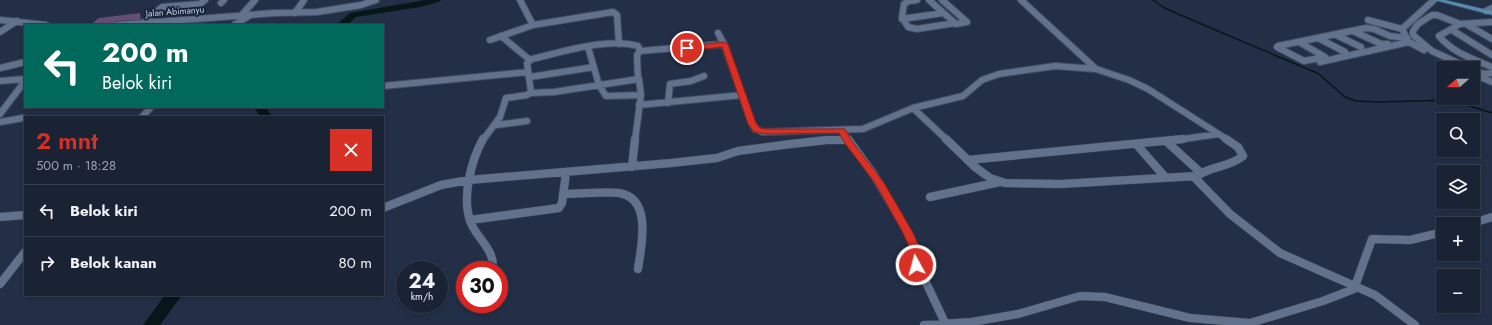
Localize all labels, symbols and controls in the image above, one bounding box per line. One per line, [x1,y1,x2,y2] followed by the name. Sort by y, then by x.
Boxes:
[144,2,205,20] street label: Jalan Abimanyu
[670,31,704,65] pin
[102,32,189,73] text: 200 m
[676,37,698,59] icon: arrive
[36,40,88,92] icon: left
[1436,61,1480,105] north arrow
[1436,61,1480,313] map controls
[102,70,172,96] text: Belok kiri
[1436,113,1480,157] button: search
[36,123,98,158] text: 2 mnt
[330,129,372,171] button: close
[36,156,116,175] text: 500 m · 18:28
[1436,165,1480,209] button: layers
[36,200,58,222] icon: left
[70,200,138,222] text: Belok kiri
[329,200,372,222] text: 200 m
[1436,217,1480,261] button: +
[895,244,937,286] position arrow
[36,252,58,274] icon: right
[70,252,157,274] text: Belok kanan
[339,252,372,274] text: 80 m
[456,261,508,313] speed limit sign: 30
[408,267,436,296] text: 24
[1436,269,1480,313] button: −
[411,289,433,304] text: km/h

